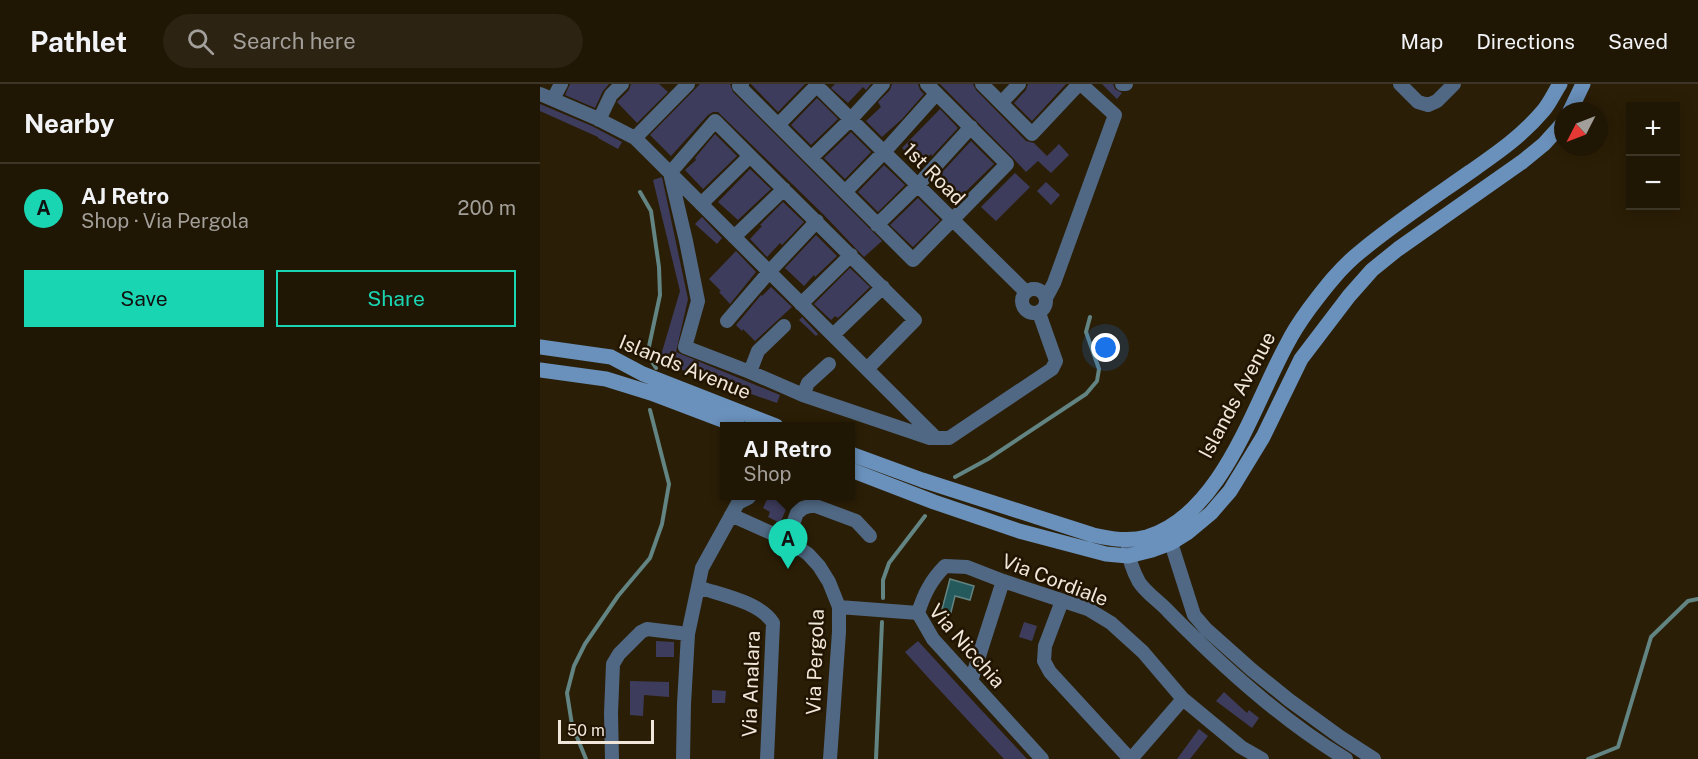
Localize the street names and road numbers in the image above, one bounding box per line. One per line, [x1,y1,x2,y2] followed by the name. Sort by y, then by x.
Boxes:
[898,138,970,210] street label: 1st Road
[1194,328,1280,462] street label: Islands Avenue
[616,330,754,404] street label: Islands Avenue
[998,549,1112,611] street label: Via Cordiale
[924,599,1010,693] street label: Via Nicchia
[801,609,829,715] street label: Via Pergola
[737,630,765,738] street label: Via Analara

